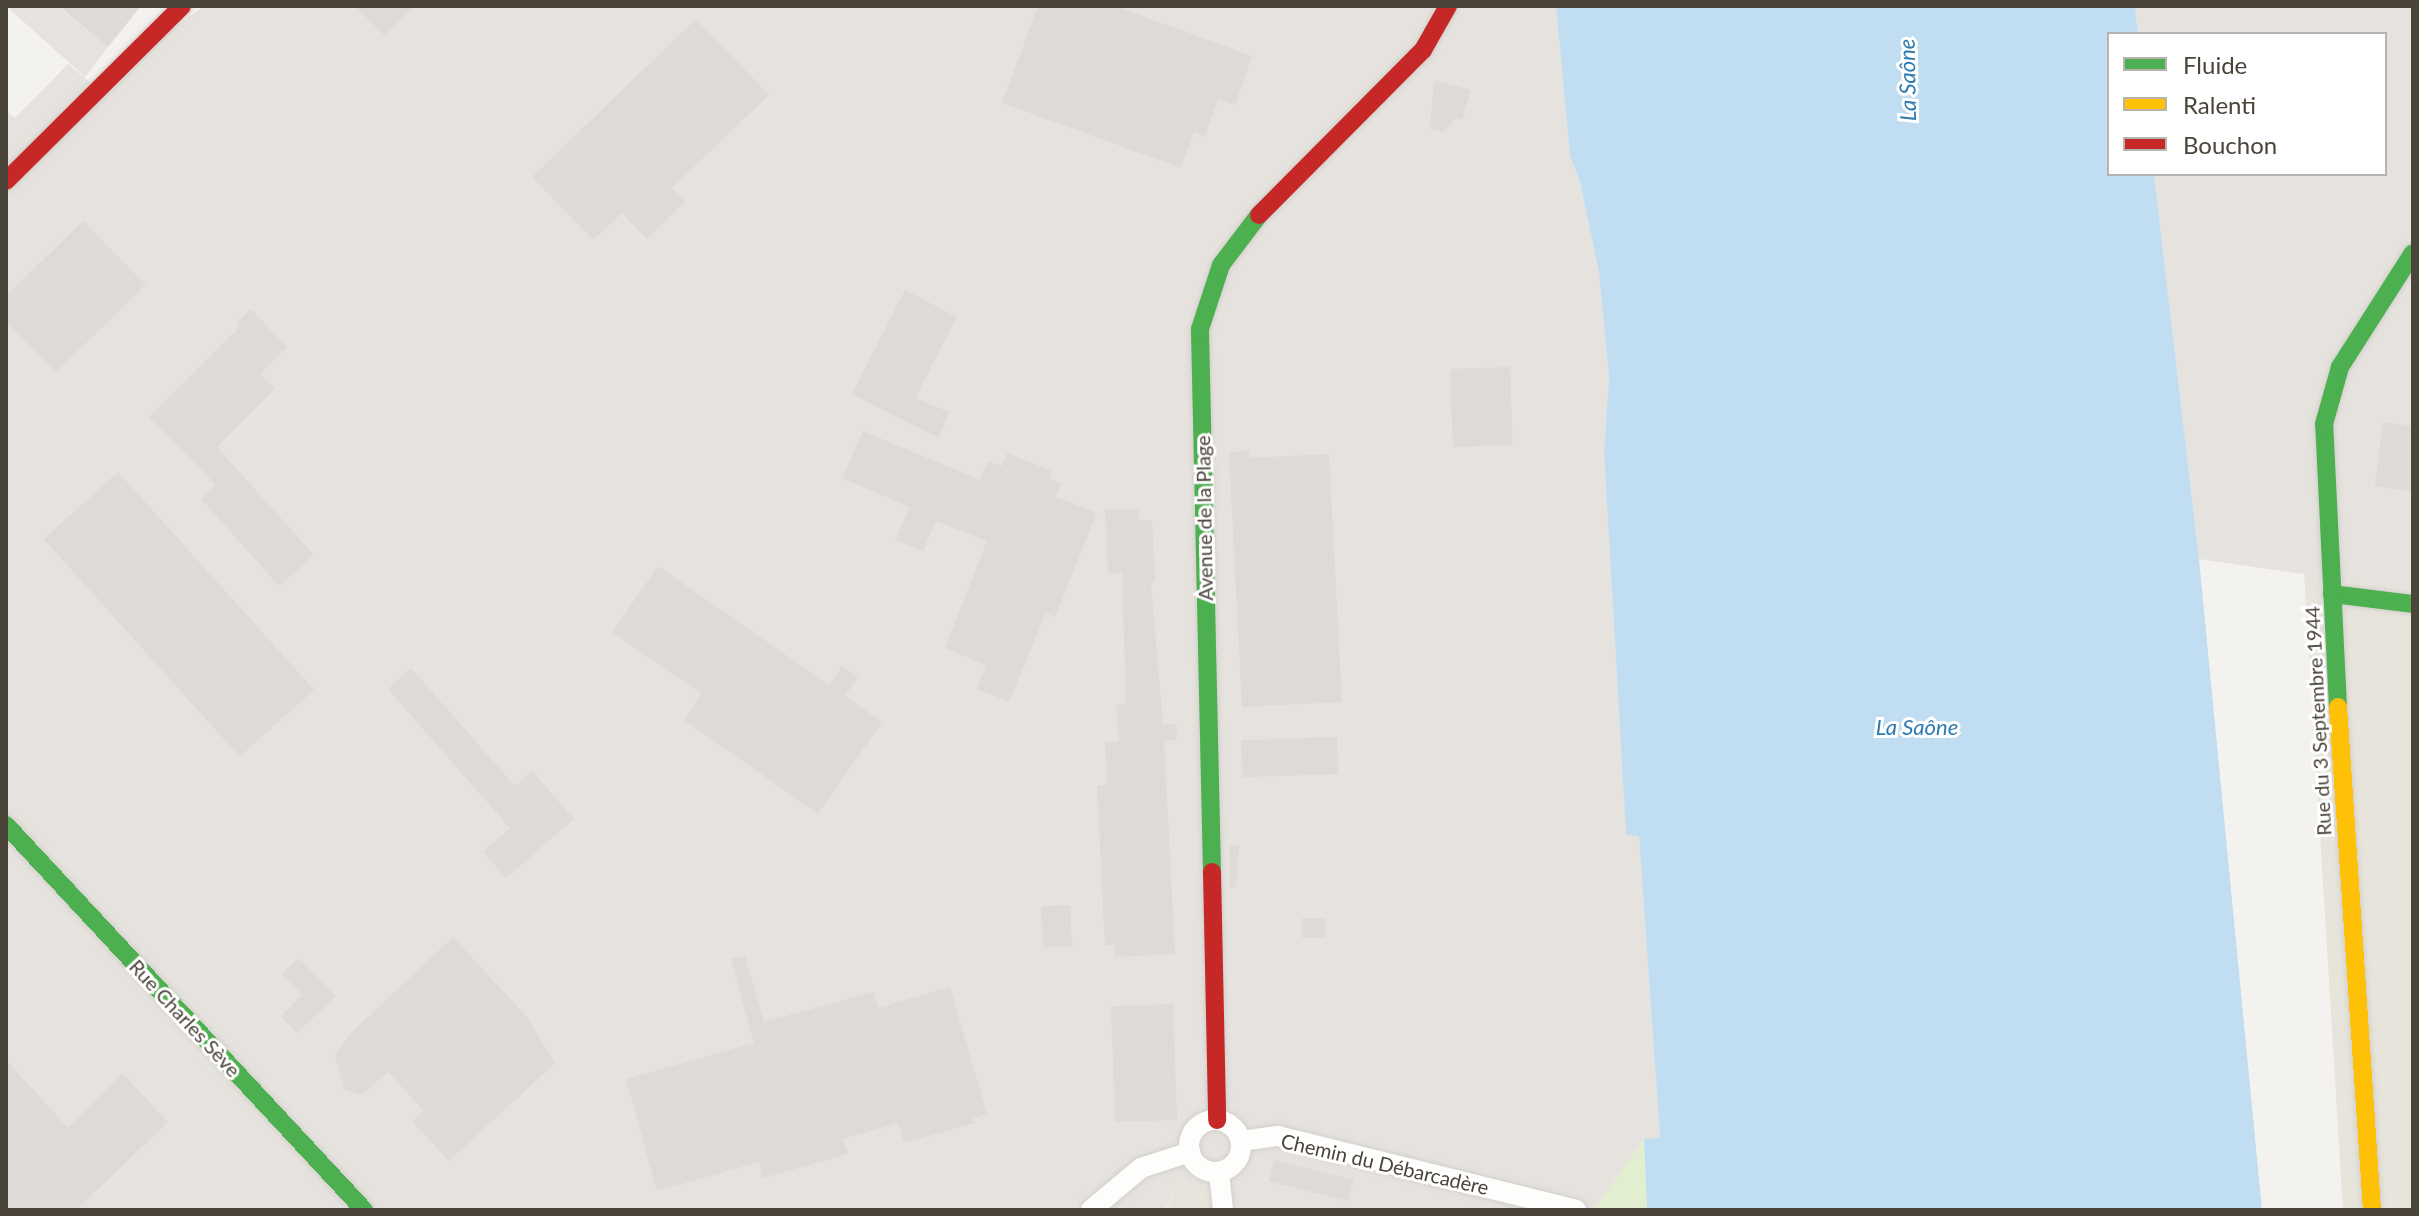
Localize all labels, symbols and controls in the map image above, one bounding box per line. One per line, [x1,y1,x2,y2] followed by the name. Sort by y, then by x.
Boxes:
[2107,32,2387,176] legend
[1893,39,1921,121] water label: La Saône
[2183,50,2247,79] text: Fluide
[2183,90,2256,119] text: Ralenti
[2183,130,2277,159] text: Bouchon
[1191,435,1217,601] street label: Avenue de la Plage
[2300,606,2336,836] street label: Rue du 3 Septembre 1944
[1876,714,1958,740] water label: La Saône
[125,954,245,1082] street label: Rue Charles Sève
[1279,1128,1491,1200] street label: Chemin du Débarcadère

